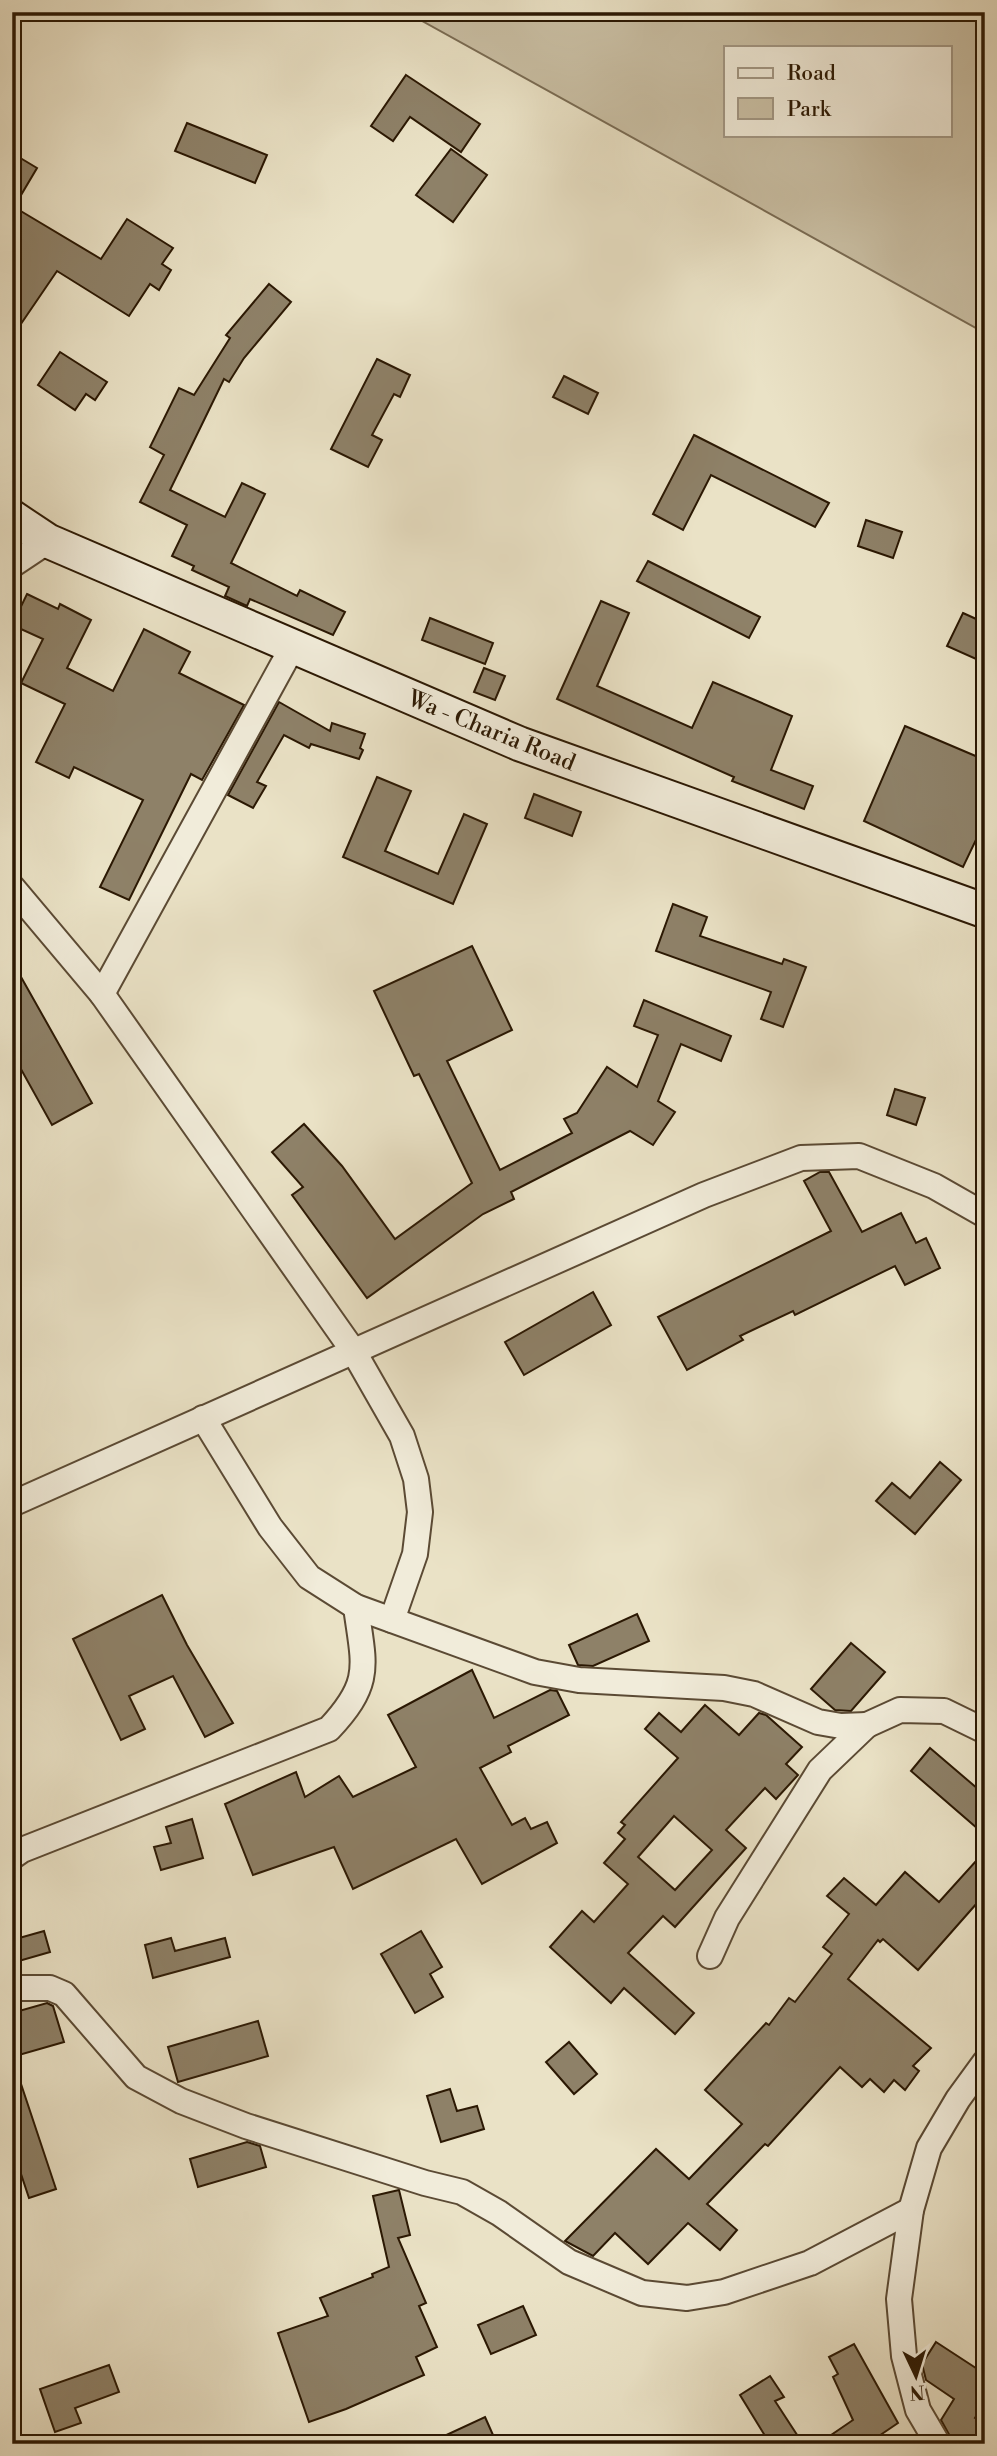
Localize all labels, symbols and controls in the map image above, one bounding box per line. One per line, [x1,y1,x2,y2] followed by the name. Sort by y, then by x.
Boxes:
[724,46,951,136] legend
[787,61,836,87] text: Road
[787,97,832,123] text: Park
[403,684,580,777] street label: Wa - Charia Road
[881,2340,951,2410] north arrow
[909,2379,925,2404] text: N

